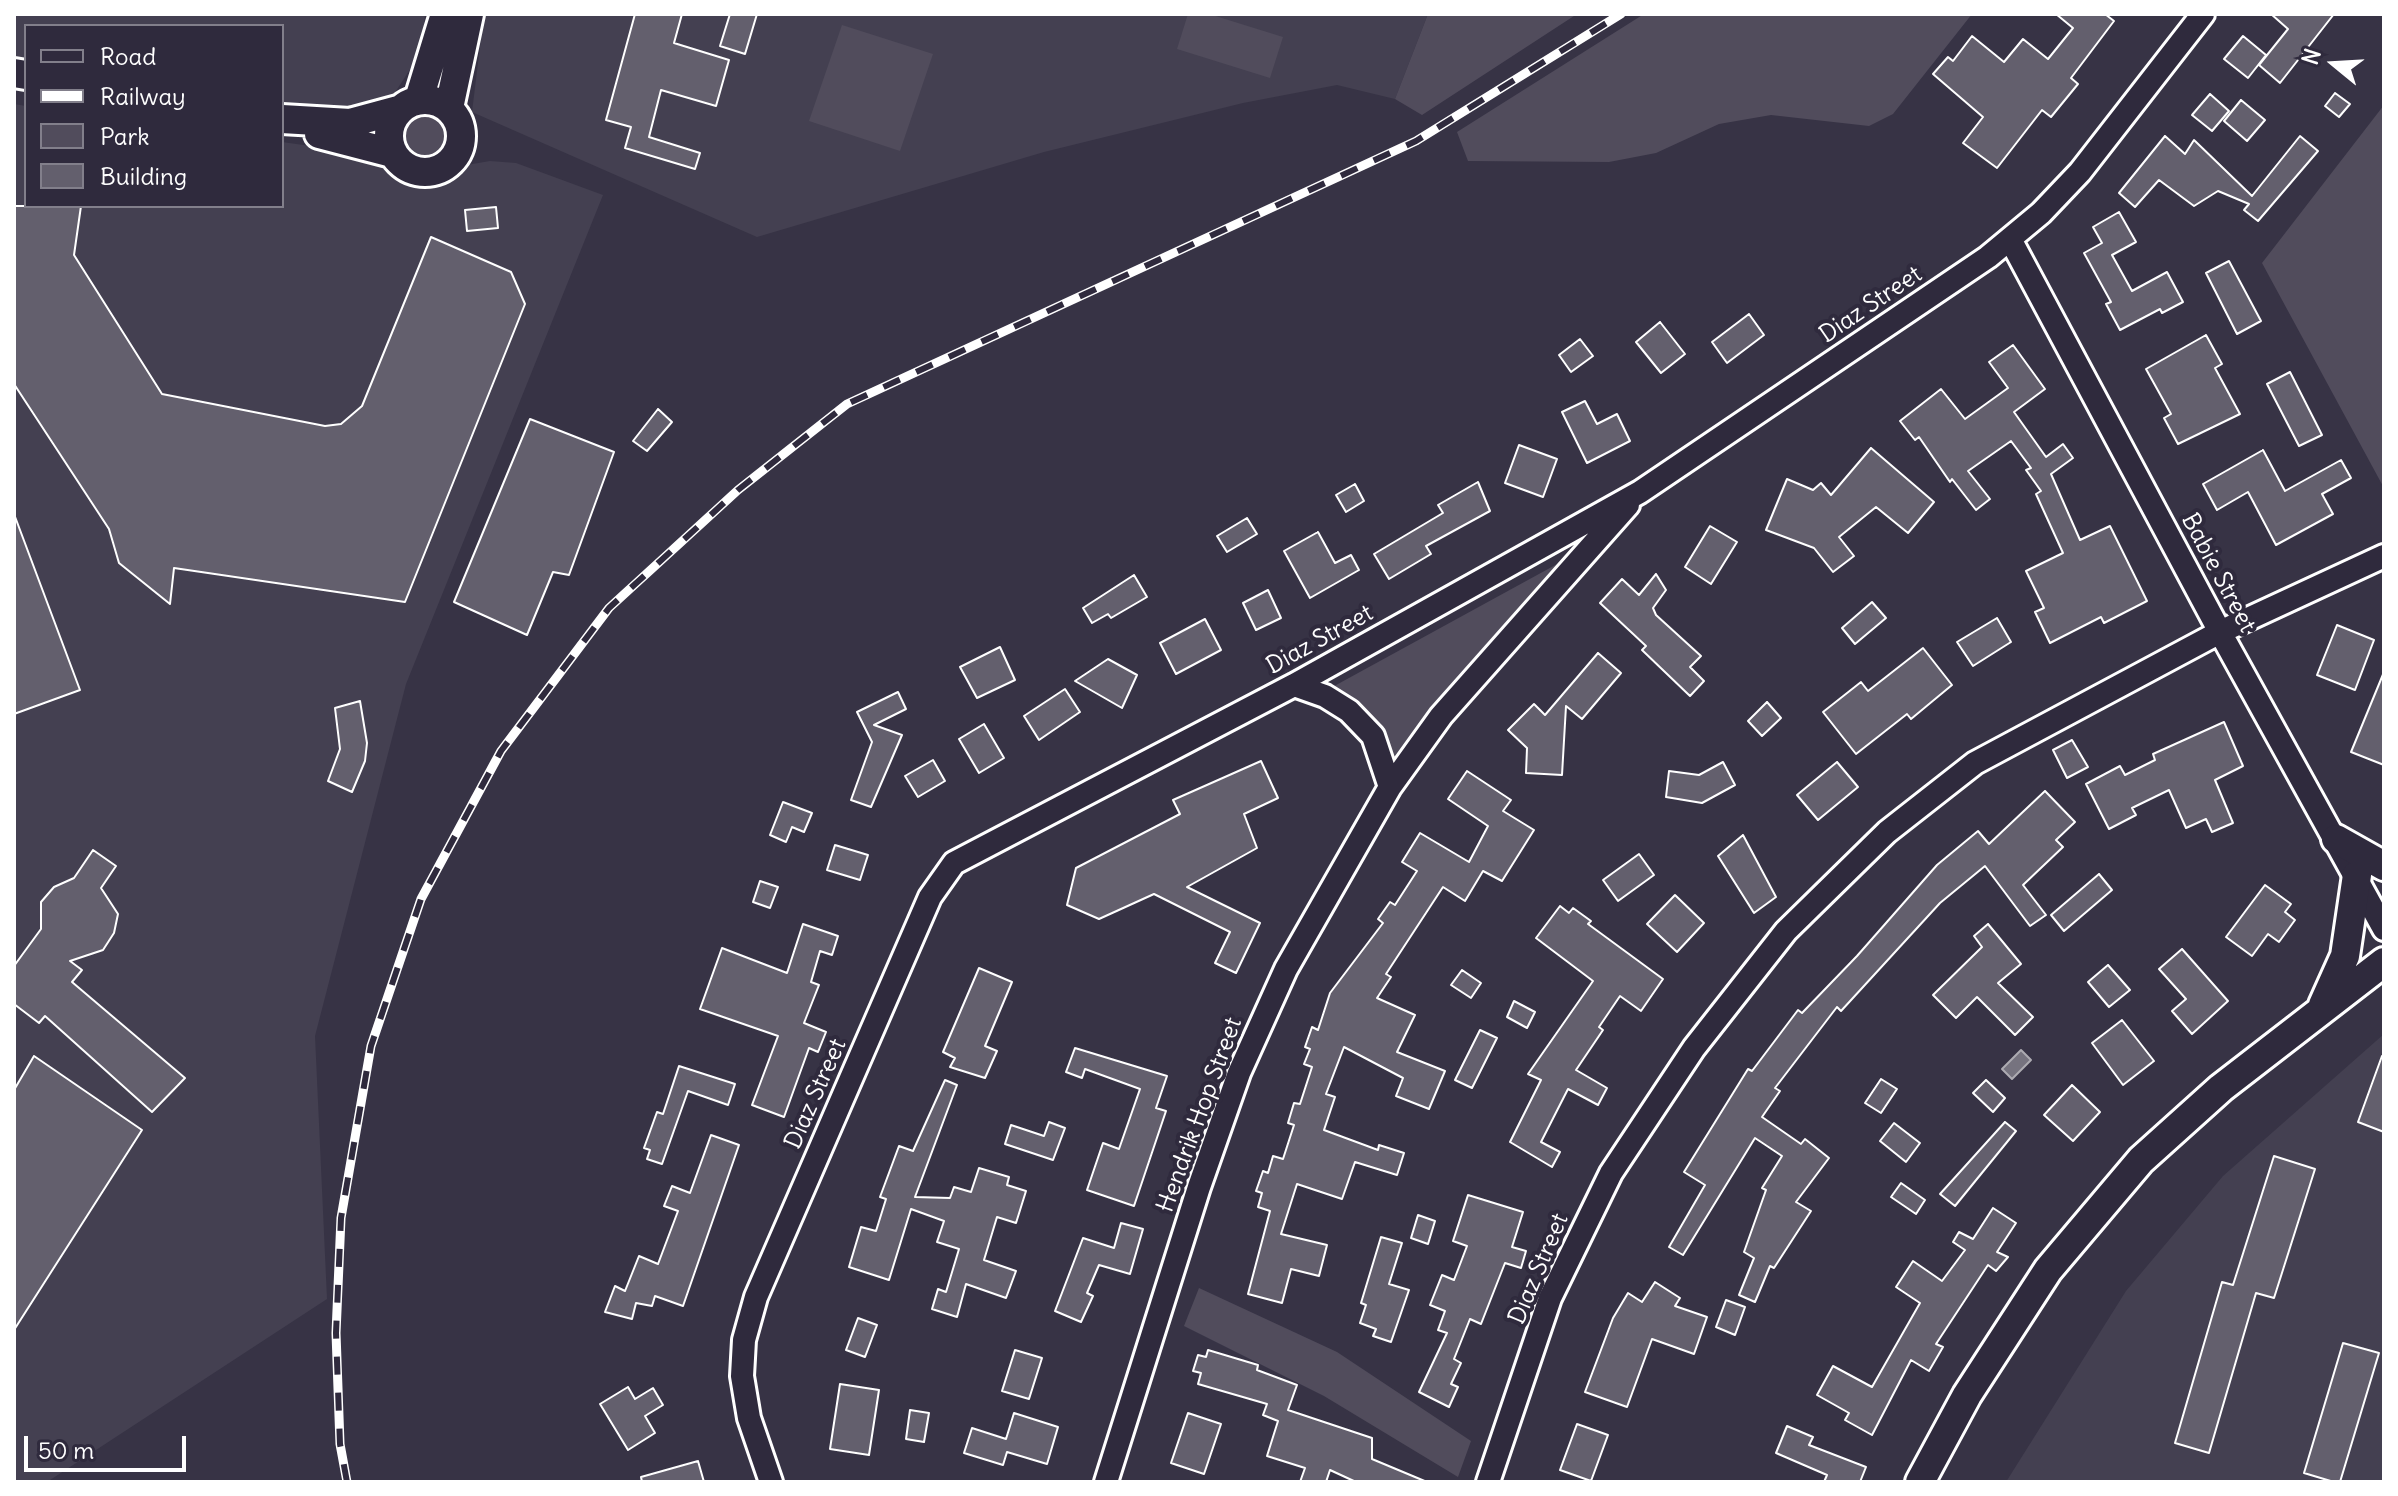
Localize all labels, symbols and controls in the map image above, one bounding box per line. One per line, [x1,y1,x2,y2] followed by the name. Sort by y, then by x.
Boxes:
[24,24,284,208] legend
[2294,24,2374,104] north arrow
[100,41,156,71] text: Road
[2296,45,2327,68] text: N
[100,81,186,111] text: Railway
[100,121,150,151] text: Park
[100,161,187,191] text: Building
[1814,260,1928,350] street label: Diaz Street
[2175,509,2261,637] street label: Babie Street
[1262,599,1378,681] street label: Diaz Street
[1151,1014,1249,1216] street label: Hendrik Hop Street
[779,1035,853,1153] street label: Diaz Street
[1503,1209,1575,1329] street label: Diaz Street
[28,1420,190,1470] scale bar
[38,1435,94,1465] text: 50 m

